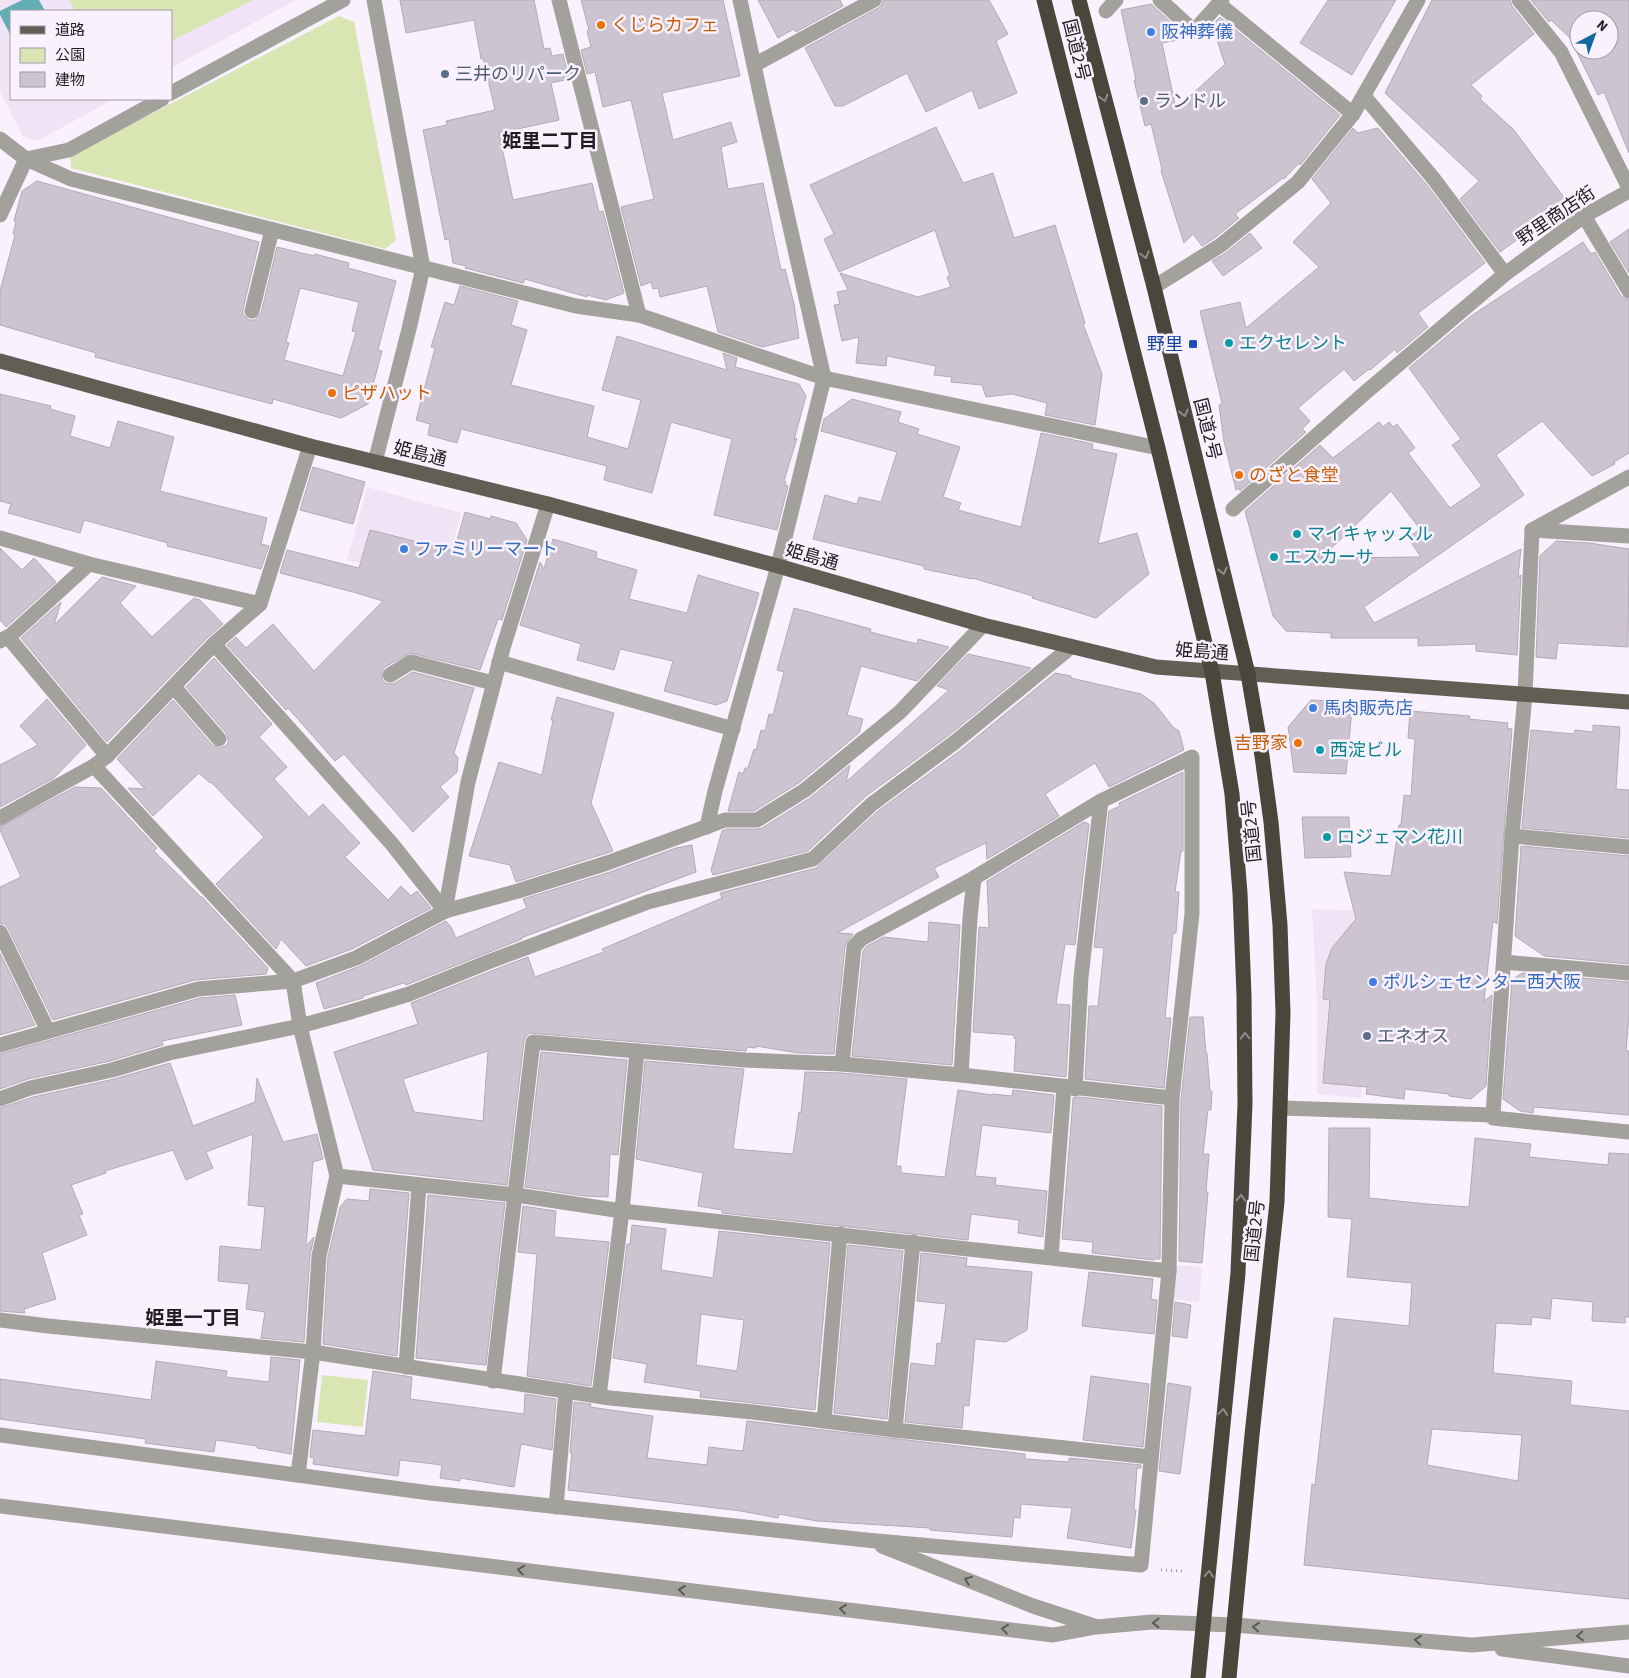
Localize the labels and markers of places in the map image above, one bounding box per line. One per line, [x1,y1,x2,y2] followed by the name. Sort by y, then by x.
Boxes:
[611,13,719,38] place label: くじらカフェ
[595,19,607,31] marker: くじらカフェ
[1161,20,1233,45] place label: 阪神葬儀
[1145,26,1157,38] marker: 阪神葬儀
[455,62,581,87] place label: 三井のリパーク
[439,68,451,80] marker: 三井のリパーク
[1154,89,1226,114] place label: ランドル
[1138,95,1150,107] marker: ランドル
[1239,331,1347,356] place label: エクセレント
[1147,332,1183,357] place label: 野里
[1223,337,1235,349] marker: エクセレント
[1187,338,1199,350] marker: 野里
[342,381,432,406] place label: ピザハット
[326,387,338,399] marker: ピザハット
[1249,463,1339,488] place label: のざと食堂
[1233,469,1245,481] marker: のざと食堂
[1307,522,1433,547] place label: マイキャッスル
[1291,528,1303,540] marker: マイキャッスル
[414,537,558,562] place label: ファミリーマート
[398,543,410,555] marker: ファミリーマート
[1284,545,1374,570] place label: エスカーサ
[1268,551,1280,563] marker: エスカーサ
[1323,696,1413,721] place label: 馬肉販売店
[1307,702,1319,714] marker: 馬肉販売店
[1234,731,1288,756] place label: 吉野家
[1292,737,1304,749] marker: 吉野家
[1330,738,1402,763] place label: 西淀ビル
[1314,744,1326,756] marker: 西淀ビル
[1337,825,1463,850] place label: ロジェマン花川
[1321,831,1333,843] marker: ロジェマン花川
[1383,970,1581,995] place label: ポルシェセンター西大阪
[1367,976,1379,988] marker: ポルシェセンター西大阪
[1377,1024,1449,1049] place label: エネオス
[1361,1030,1373,1042] marker: エネオス

